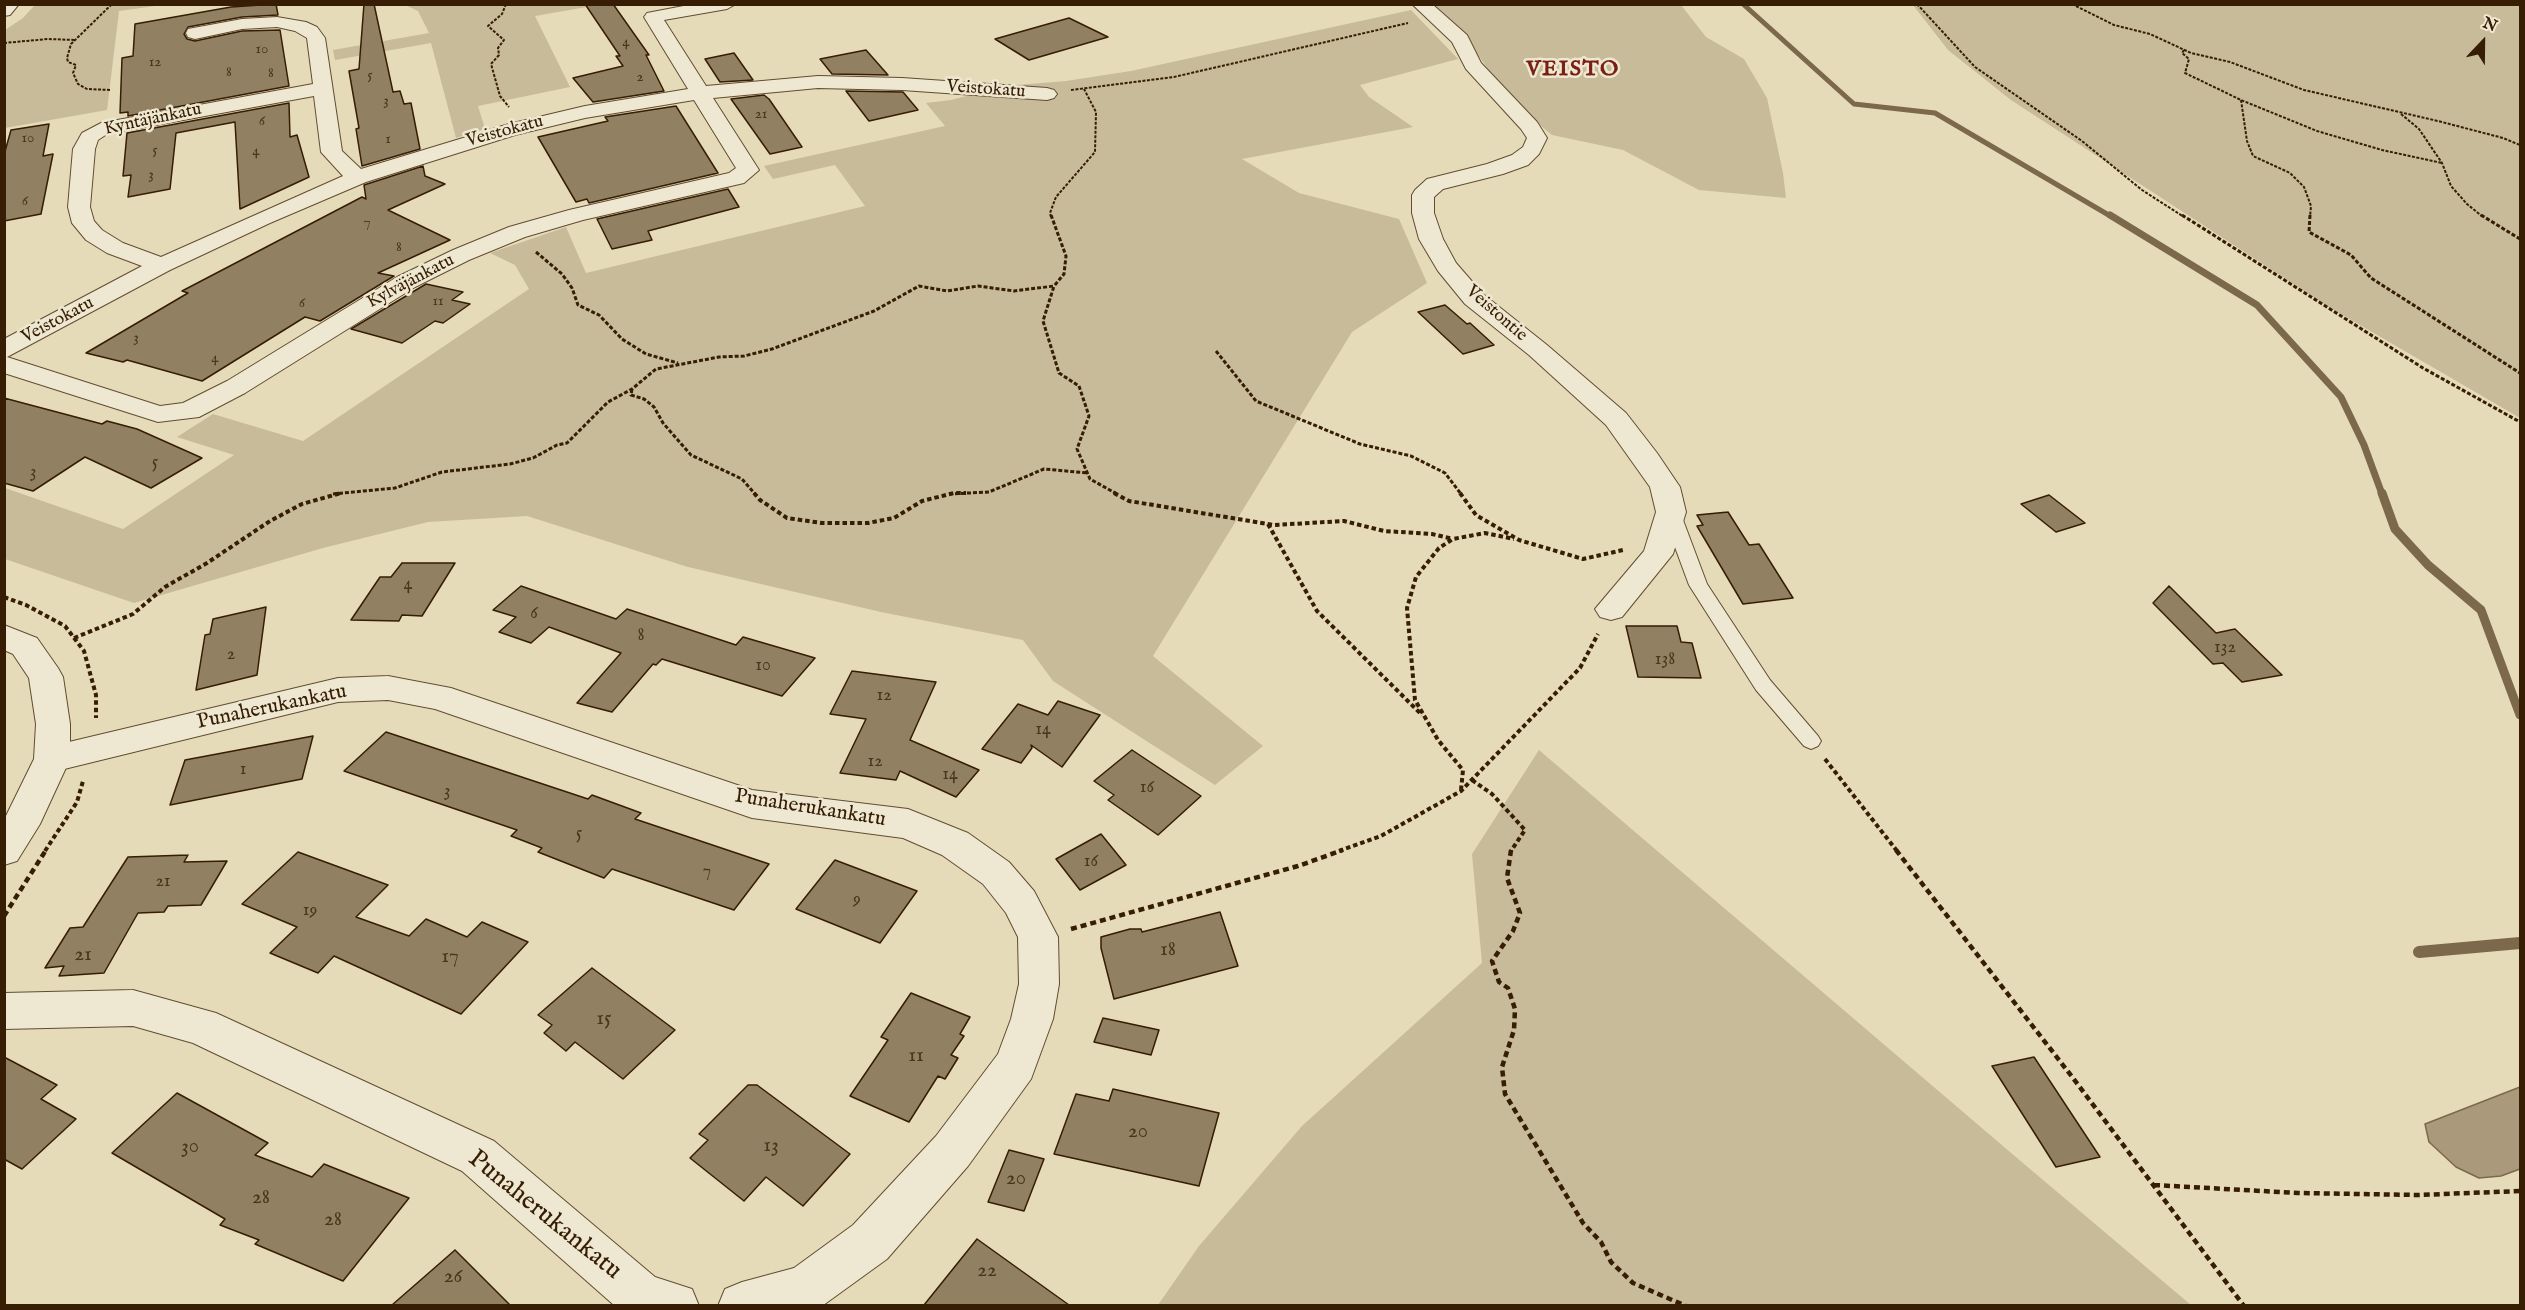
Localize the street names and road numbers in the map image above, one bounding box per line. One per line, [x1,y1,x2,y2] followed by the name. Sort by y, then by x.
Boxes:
[946,76,1026,104] street label: Veistokatu
[102,99,204,141] street label: Kyntäjänkatu
[464,111,546,153] street label: Veistokatu
[364,250,458,314] street label: Kylväjänkatu
[1461,281,1531,347] street label: Veistontie
[18,293,98,349] street label: Veistokatu
[195,680,349,736] street label: Punaherukankatu
[733,785,887,833] street label: Punaherukankatu
[461,1144,627,1288] street label: Punaherukankatu

